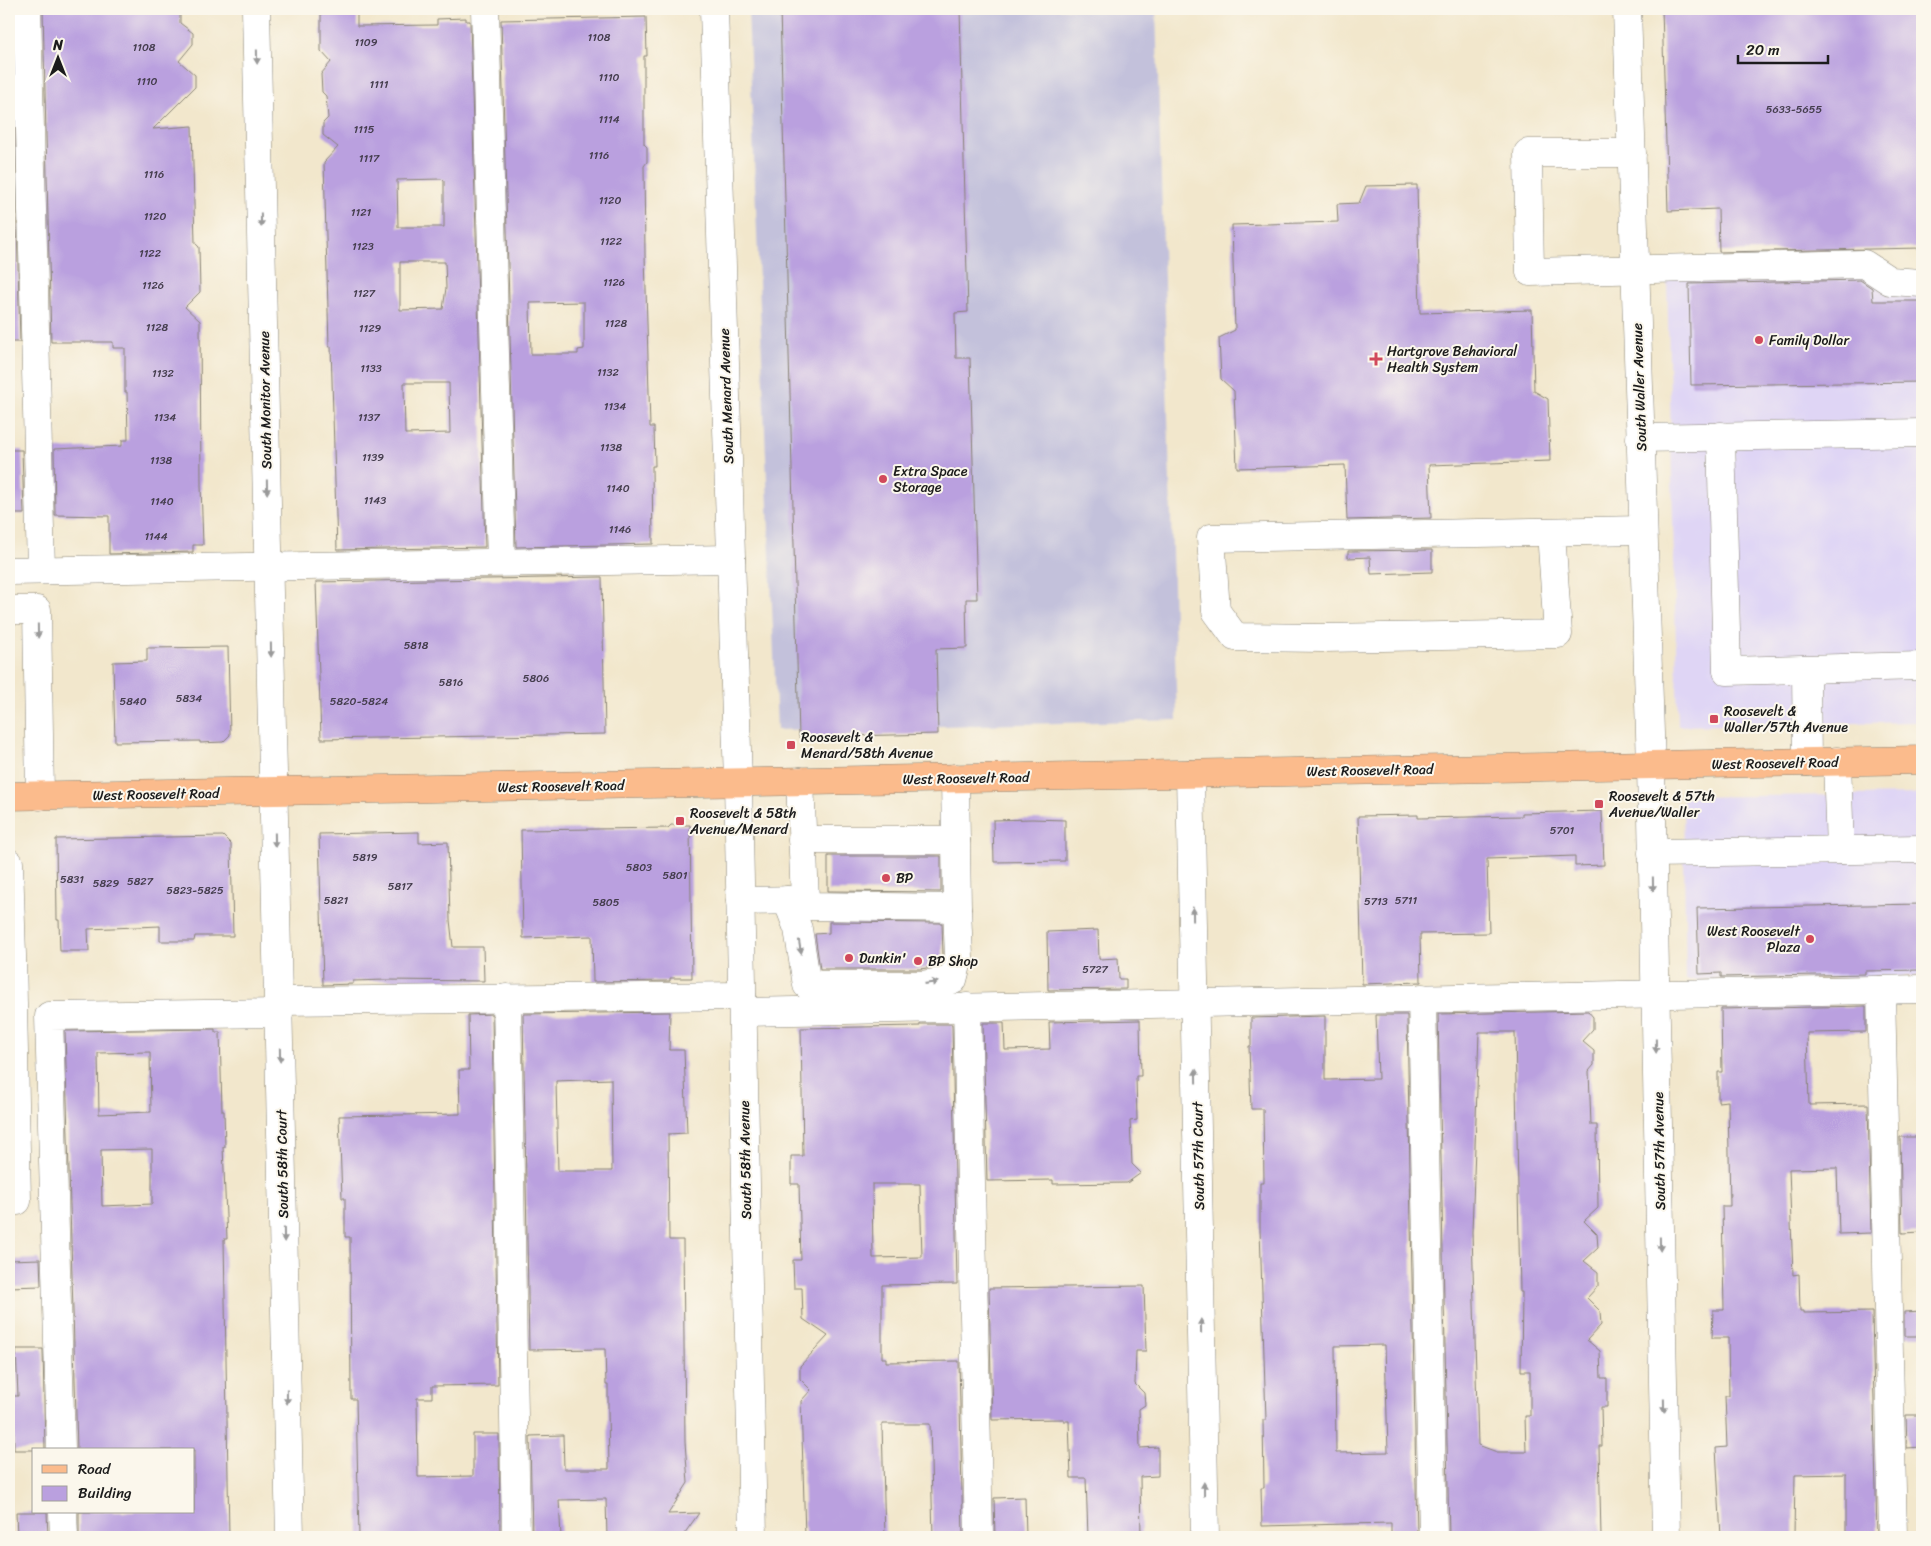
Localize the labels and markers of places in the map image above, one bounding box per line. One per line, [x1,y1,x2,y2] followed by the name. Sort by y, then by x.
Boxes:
[1769,328,1850,353] place label: Family Dollar
[1753,334,1765,346] marker: Family Dollar
[1387,339,1518,380] place label: Hartgrove Behavioral Health System
[1369,352,1383,366] marker: Hartgrove Behavioral Health System
[893,459,968,500] place label: Extra Space Storage
[877,473,889,485] marker: Extra Space Storage
[1724,699,1848,740] place label: Roosevelt & Waller/57th Avenue
[1708,713,1720,725] marker: Roosevelt & Waller/57th Avenue
[801,725,933,766] place label: Roosevelt & Menard/58th Avenue
[785,739,797,751] marker: Roosevelt & Menard/58th Avenue
[1608,784,1715,825] place label: Roosevelt & 57th Avenue/Waller
[1593,798,1605,810] marker: Roosevelt & 57th Avenue/Waller
[689,801,796,842] place label: Roosevelt & 58th Avenue/Menard
[674,815,686,827] marker: Roosevelt & 58th Avenue/Menard
[896,866,914,891] place label: BP
[880,872,892,884] marker: BP
[1707,919,1801,960] place label: West Roosevelt Plaza
[1804,933,1816,945] marker: West Roosevelt Plaza
[859,946,907,971] place label: Dunkin'
[928,949,979,974] place label: BP Shop
[843,952,855,964] marker: Dunkin'
[912,955,924,967] marker: BP Shop

